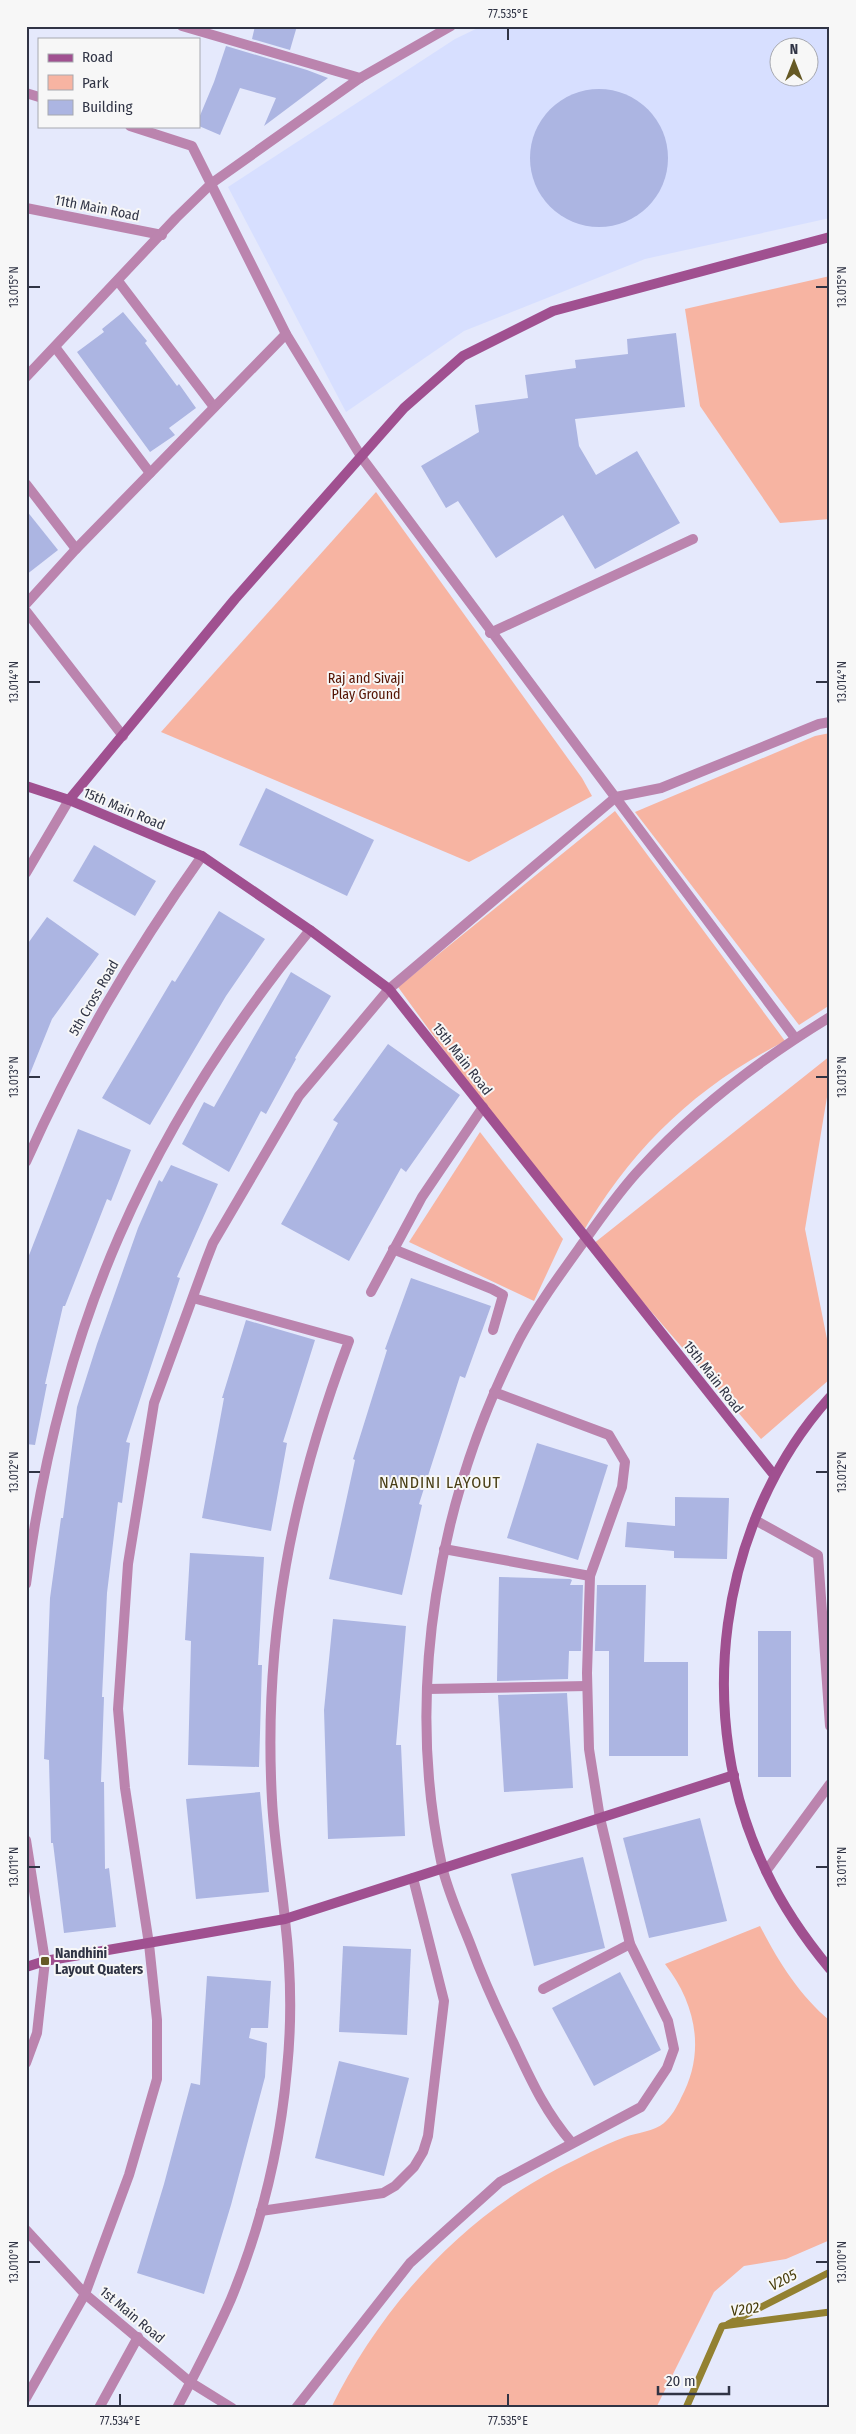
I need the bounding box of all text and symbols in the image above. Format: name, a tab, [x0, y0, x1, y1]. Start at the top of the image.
text: 77.535°E	[488, 7, 528, 21]
legend	[38, 38, 200, 128]
north arrow	[768, 38, 818, 88]
text: N	[790, 41, 798, 58]
text: Road	[82, 48, 113, 66]
text: Park	[82, 74, 109, 92]
text: Building	[82, 98, 133, 116]
street label: 11th Main Road	[53, 191, 141, 225]
text: 13.015°N	[7, 266, 21, 308]
text: 13.015°N	[835, 266, 849, 308]
text: 13.014°N	[7, 661, 21, 703]
text: 13.014°N	[835, 661, 849, 703]
park label: Raj and Sivaji Play Ground	[328, 670, 404, 703]
street label: 15th Main Road	[81, 784, 167, 834]
street label: 5th Cross Road	[66, 957, 122, 1039]
street label: 15th Main Road	[428, 1019, 496, 1099]
text: 13.013°N	[7, 1056, 21, 1098]
text: 13.013°N	[835, 1056, 849, 1098]
street label: 15th Main Road	[679, 1337, 747, 1417]
text: 13.012°N	[7, 1451, 21, 1493]
text: 13.012°N	[835, 1451, 849, 1493]
district label: NANDINI LAYOUT	[379, 1473, 501, 1492]
text: 13.011°N	[7, 1847, 21, 1887]
text: 13.011°N	[835, 1847, 849, 1887]
place label: Nandhini Layout Quaters	[55, 1945, 143, 1978]
marker: Nandhini Layout Quaters	[39, 1955, 51, 1967]
text: 13.010°N	[7, 2241, 21, 2283]
text: 13.010°N	[835, 2241, 849, 2283]
water label: V205	[766, 2265, 800, 2295]
street label: 1st Main Road	[96, 2283, 168, 2347]
water label: V202	[730, 2298, 761, 2320]
scale bar	[658, 2364, 730, 2396]
text: 20 m	[666, 2372, 696, 2390]
text: 77.534°E	[100, 2414, 140, 2428]
text: 77.535°E	[488, 2414, 528, 2428]

